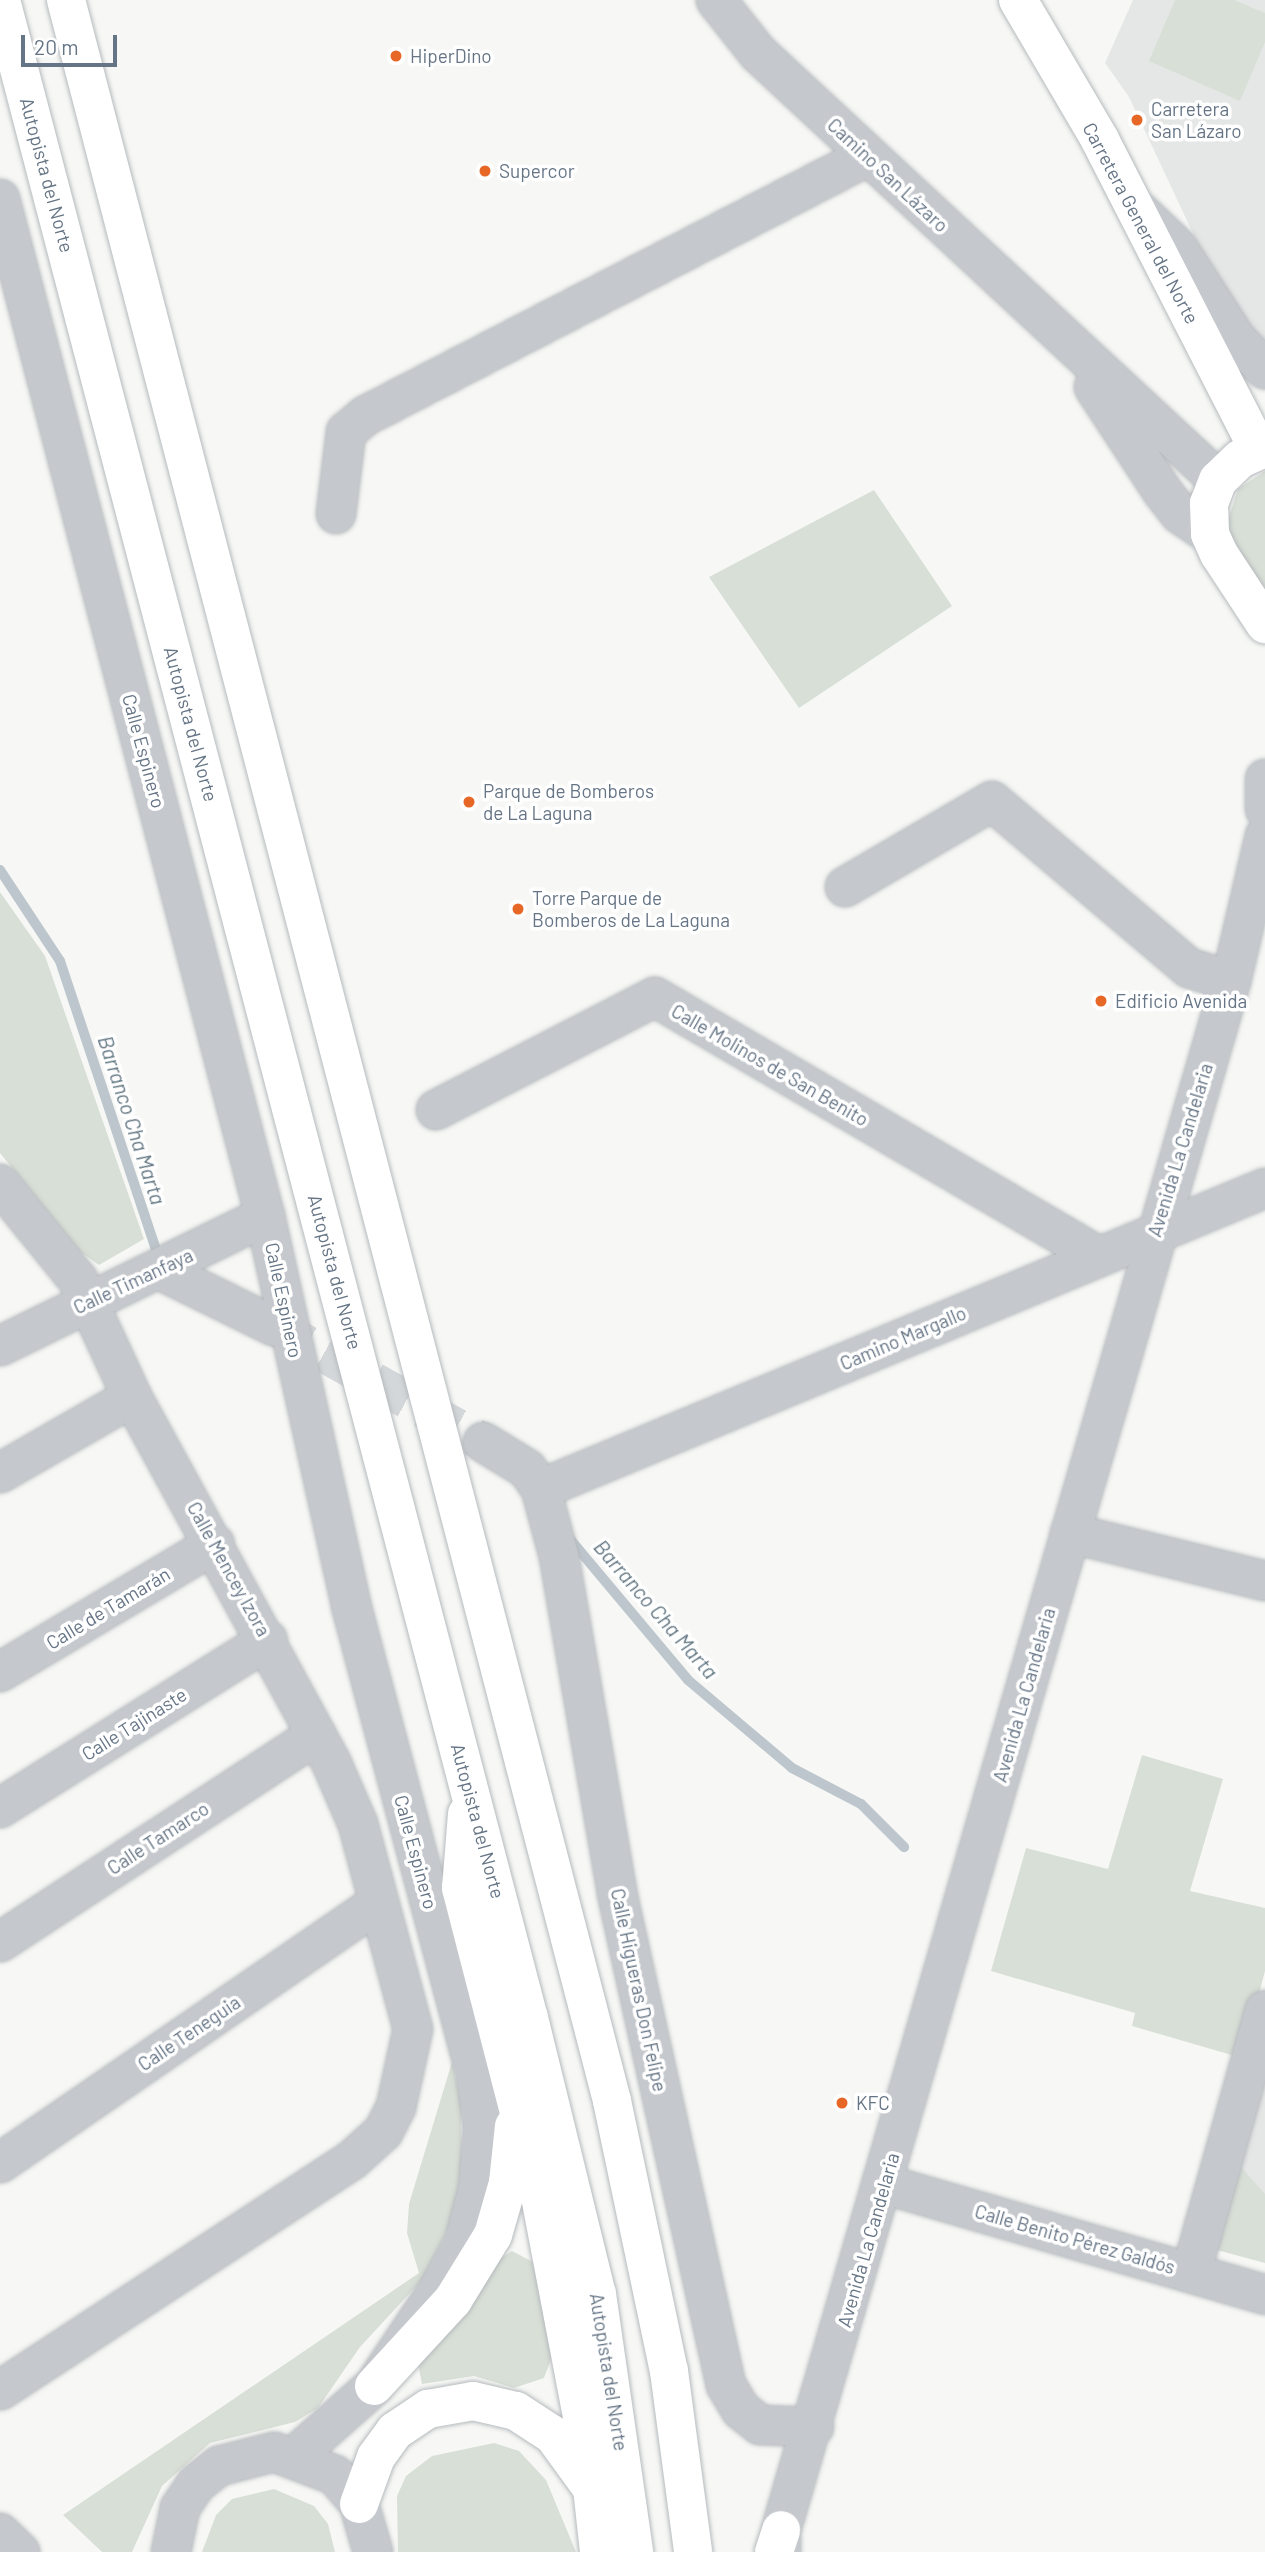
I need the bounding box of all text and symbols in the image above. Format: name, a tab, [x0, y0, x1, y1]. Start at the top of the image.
scale bar	[24, 21, 121, 65]
text: 20 m	[34, 34, 79, 59]
place label: HiperDino	[410, 45, 492, 67]
marker: HiperDino	[388, 48, 404, 64]
street label: Autopista del Norte	[15, 95, 79, 255]
place label: Carretera San Lázaro	[1151, 98, 1242, 142]
marker: Carretera San Lázaro	[1129, 112, 1145, 128]
street label: Camino San Lázaro	[823, 113, 953, 237]
street label: Carretera General del Norte	[1078, 119, 1204, 327]
place label: Supercor	[499, 160, 575, 182]
marker: Supercor	[477, 163, 493, 179]
street label: Autopista del Norte	[159, 644, 223, 804]
street label: Calle Espinero	[118, 691, 170, 811]
place label: Parque de Bomberos de La Laguna	[483, 780, 654, 824]
marker: Parque de Bomberos de La Laguna	[461, 794, 477, 810]
place label: Torre Parque de Bomberos de La Laguna	[532, 887, 730, 931]
marker: Torre Parque de Bomberos de La Laguna	[510, 901, 526, 917]
place label: Edificio Avenida	[1115, 990, 1247, 1012]
marker: Edificio Avenida	[1093, 993, 1109, 1009]
street label: Calle Molinos de San Benito	[667, 999, 873, 1131]
water label: Barranco Cha Marta	[93, 1032, 171, 1208]
street label: Avenida La Candelaria	[1143, 1060, 1217, 1240]
street label: Autopista del Norte	[303, 1192, 367, 1352]
street label: Calle Espinero	[261, 1240, 307, 1360]
street label: Calle Timanfaya	[70, 1243, 196, 1319]
street label: Camino Margallo	[836, 1301, 970, 1375]
street label: Calle Mencey Izora	[183, 1498, 275, 1640]
water label: Barranco Cha Marta	[589, 1534, 723, 1684]
street label: Calle de Tamarán	[42, 1562, 174, 1654]
street label: Avenida La Candelaria	[988, 1605, 1060, 1785]
street label: Calle Tajinaste	[77, 1683, 191, 1765]
street label: Autopista del Norte	[446, 1741, 510, 1901]
street label: Calle Espinero	[390, 1792, 442, 1912]
street label: Calle Tamarco	[103, 1797, 213, 1879]
street label: Calle Higueras Don Felipe	[606, 1886, 672, 2094]
street label: Calle Teneguia	[133, 1990, 245, 2076]
place label: KFC	[856, 2092, 890, 2114]
marker: KFC	[834, 2095, 850, 2111]
street label: Avenida La Candelaria	[832, 2150, 904, 2330]
street label: Calle Benito Pérez Galdós	[972, 2199, 1178, 2279]
street label: Autopista del Norte	[585, 2292, 633, 2452]

